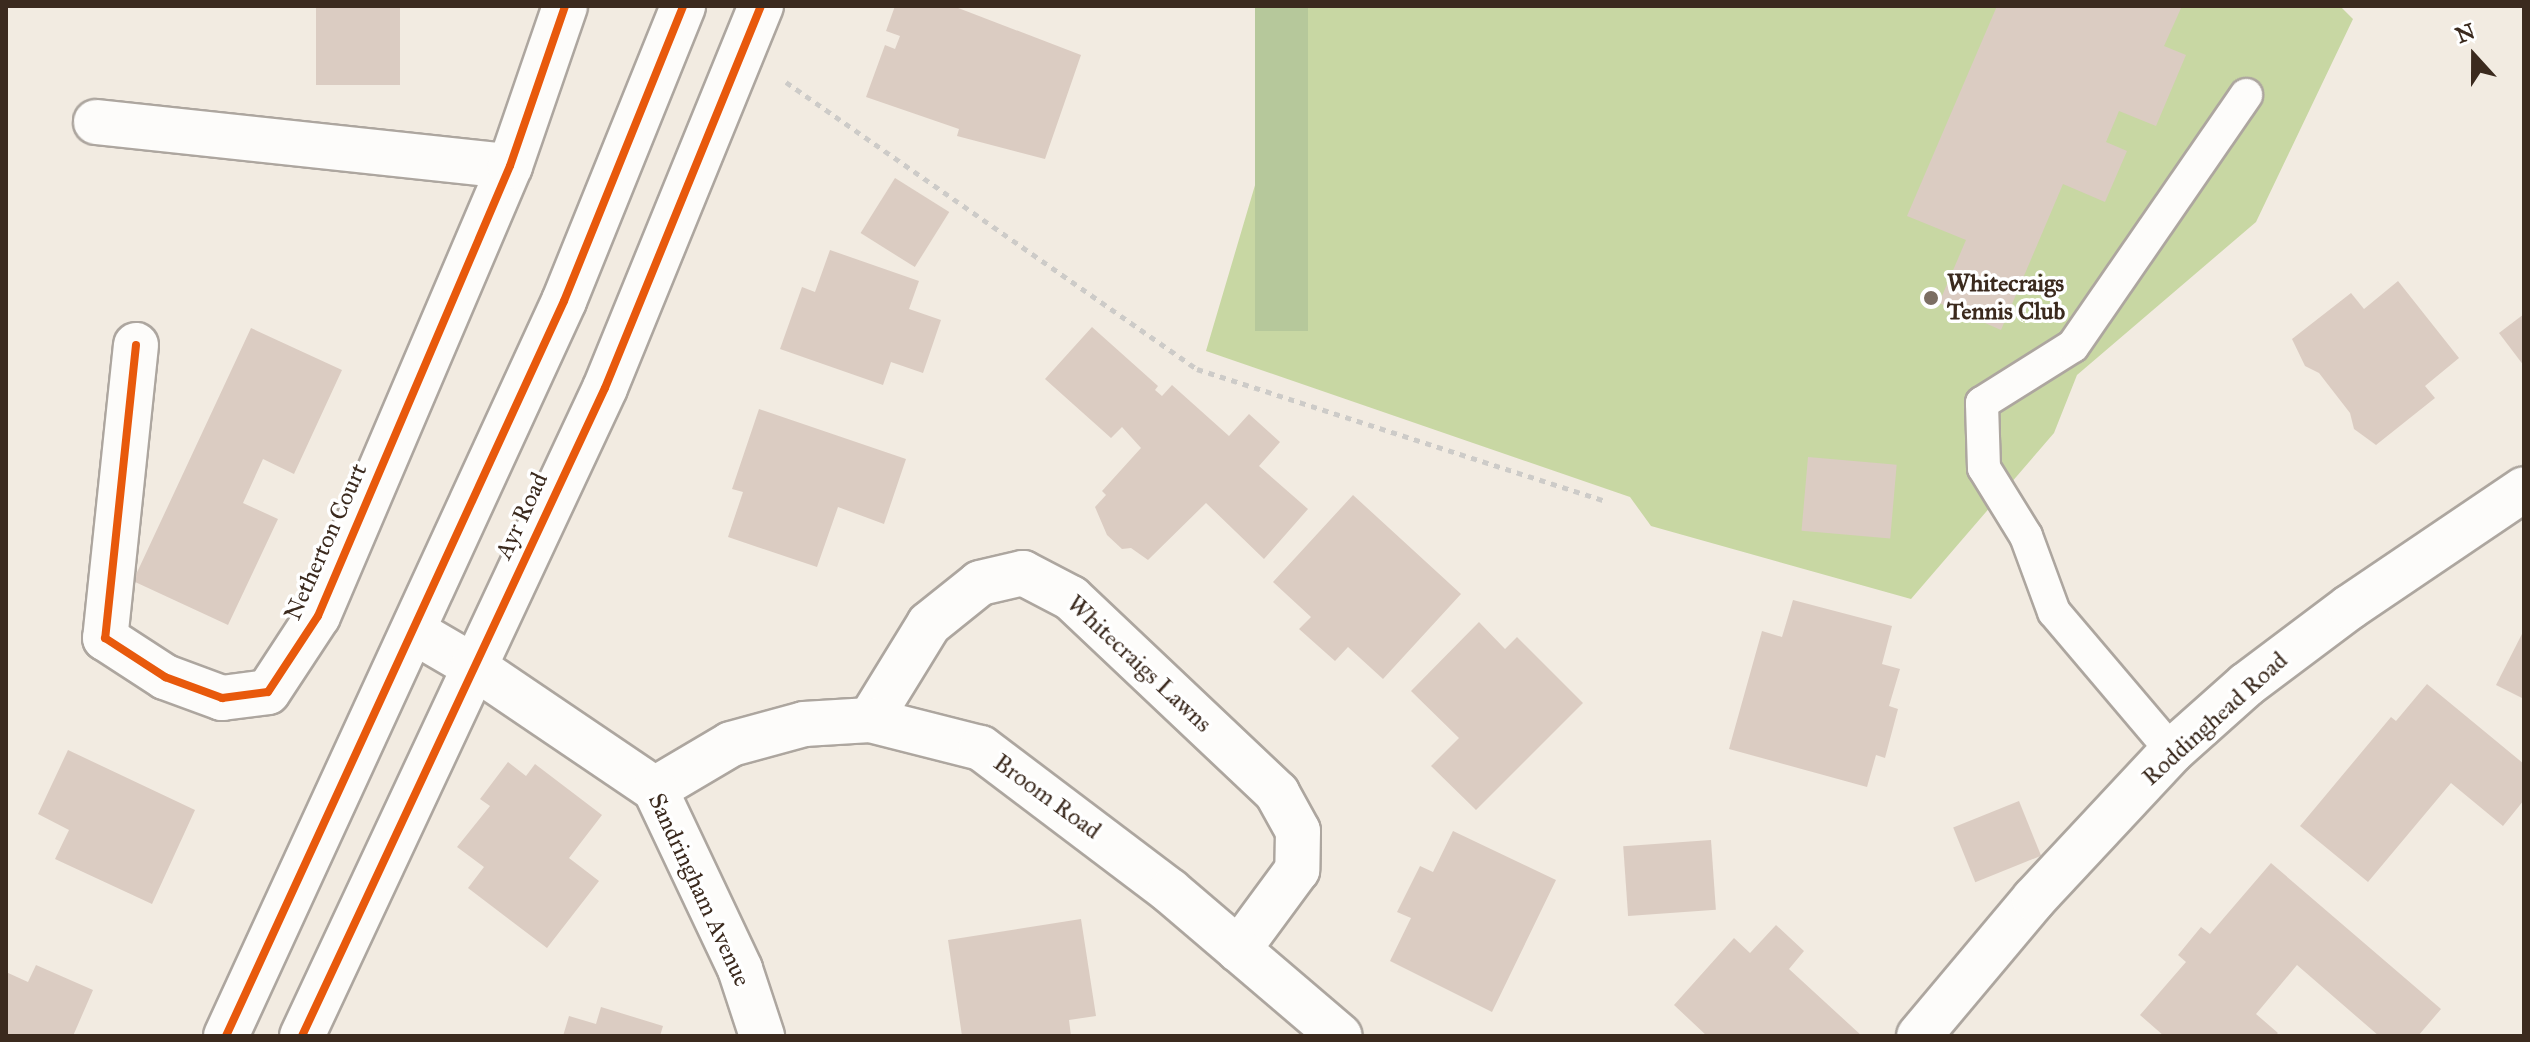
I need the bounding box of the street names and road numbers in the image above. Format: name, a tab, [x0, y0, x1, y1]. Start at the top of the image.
street label: Netherton Court	[279, 459, 373, 625]
street label: Ayr Road	[490, 468, 554, 564]
street label: Whitecraigs Lawns	[1061, 590, 1217, 738]
street label: Roddinghead Road	[2136, 646, 2294, 792]
street label: Broom Road	[988, 748, 1106, 846]
street label: Sandringham Avenue	[642, 789, 756, 991]

